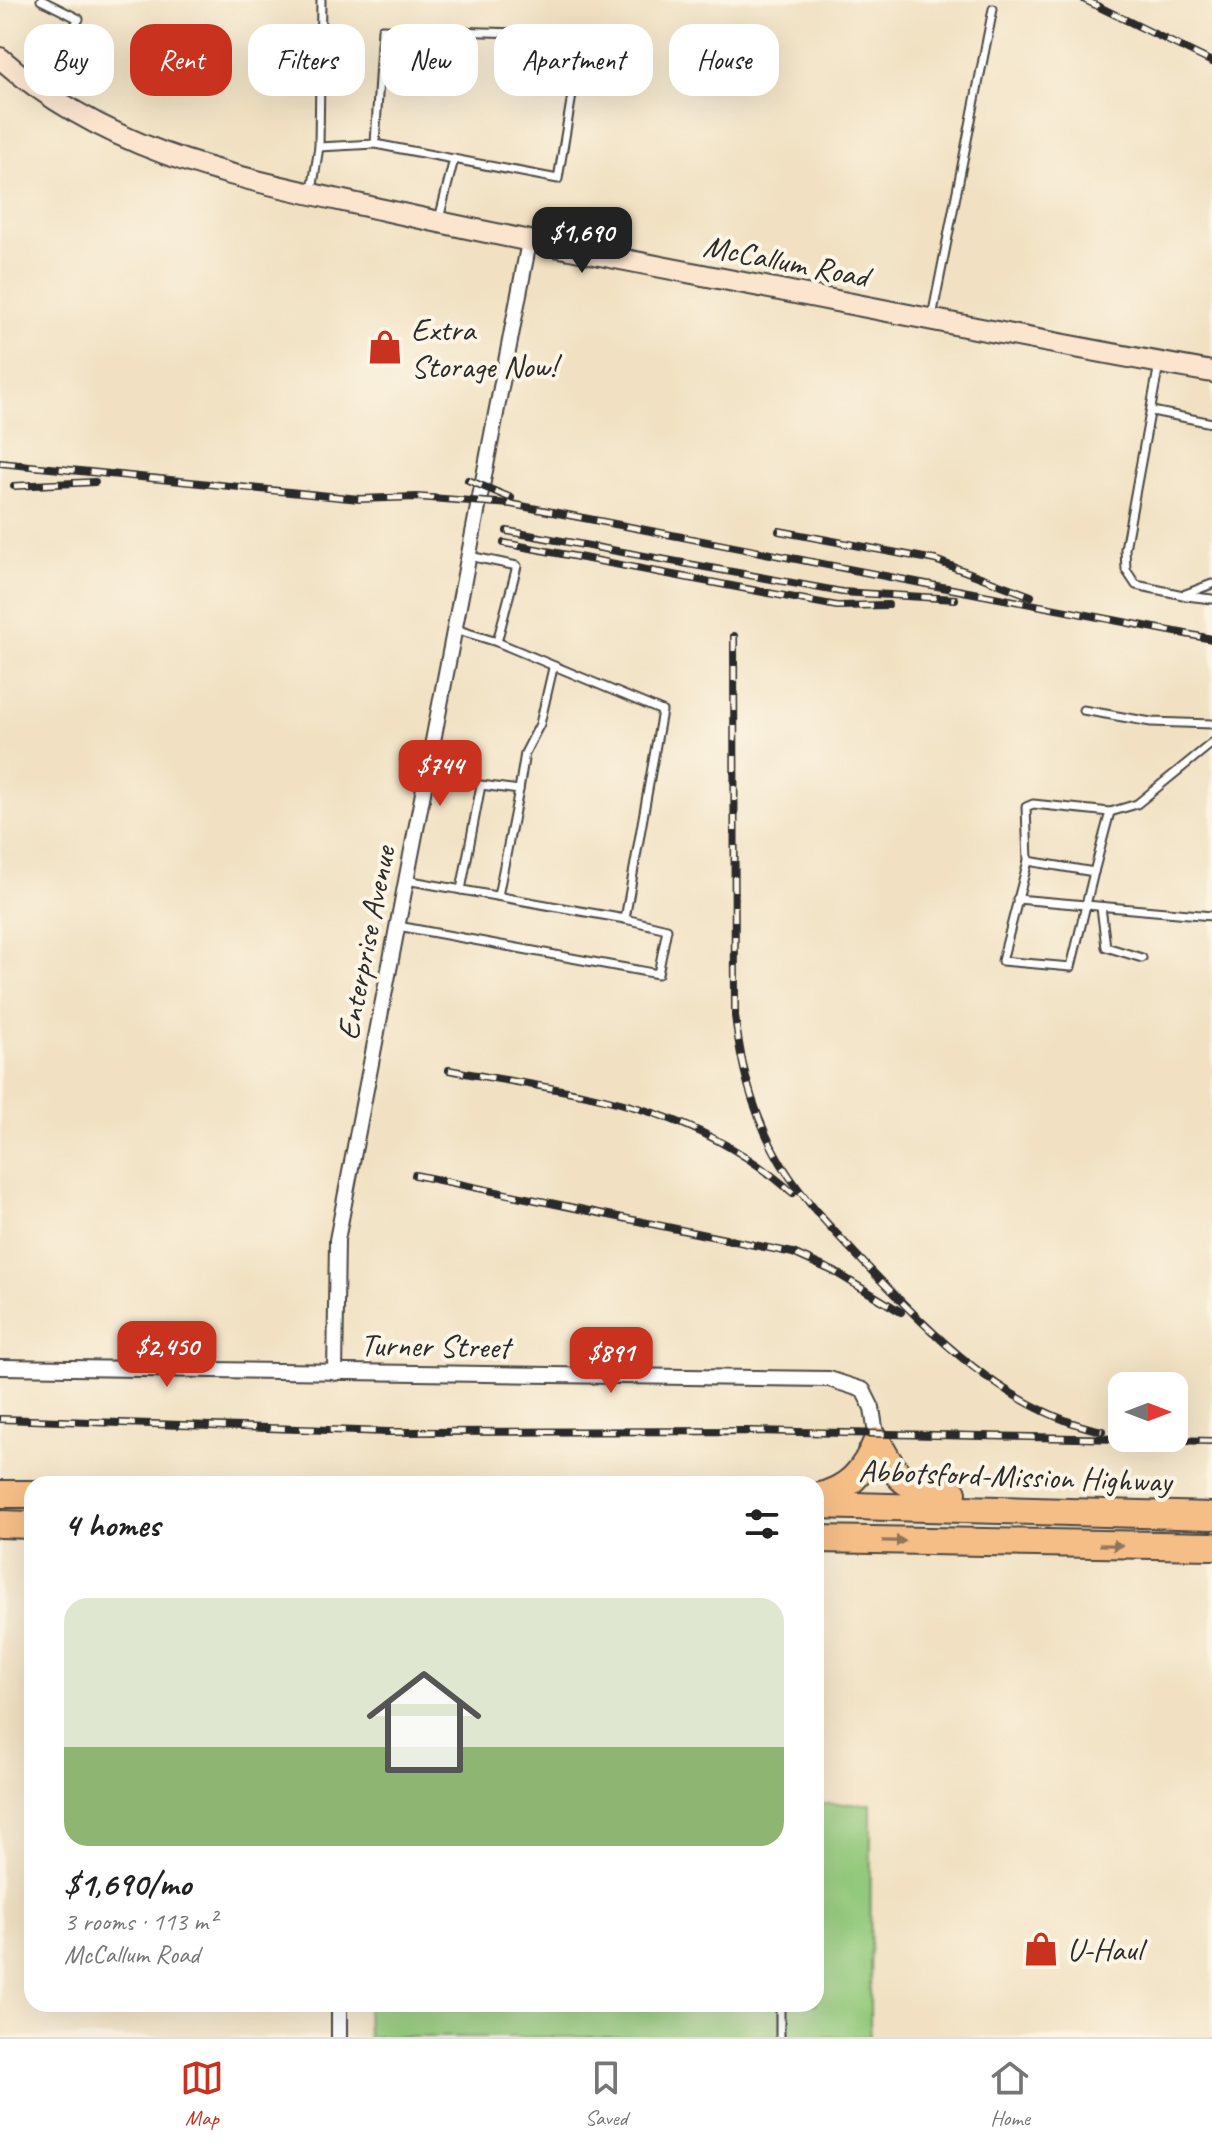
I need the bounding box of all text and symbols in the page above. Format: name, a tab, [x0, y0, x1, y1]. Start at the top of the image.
chip: Buy	[24, 24, 114, 96]
chip: Rent	[130, 24, 232, 96]
chip: Filters	[248, 24, 365, 96]
chip: New	[381, 24, 478, 96]
chip: Apartment	[494, 24, 653, 96]
chip: House	[669, 24, 779, 96]
pin: $1,690	[517, 207, 647, 275]
text: $1,690	[550, 216, 614, 249]
street label: McCallum Road	[700, 225, 877, 298]
place label: Extra Storage Now!	[411, 309, 563, 387]
shop icon: Extra Storage Now!	[366, 328, 404, 366]
pin: $744	[393, 740, 487, 808]
text: $744	[417, 749, 463, 782]
street label: Enterprise Avenue	[327, 840, 405, 1043]
pin: $2,450	[102, 1321, 232, 1389]
street label: Turner Street	[360, 1324, 514, 1368]
pin: $891	[564, 1327, 658, 1395]
text: $2,450	[135, 1330, 199, 1363]
text: $891	[588, 1336, 634, 1369]
north arrow	[1108, 1372, 1188, 1452]
map controls	[1108, 1372, 1188, 1452]
street label: Abbotsford-Mission Highway	[858, 1450, 1175, 1502]
icon: filters	[740, 1502, 784, 1546]
text: 4 homes	[64, 1503, 160, 1546]
one-way arrow	[882, 1535, 907, 1547]
one-way arrow	[1099, 1539, 1124, 1551]
icon: home	[352, 1650, 496, 1794]
text: $1,690/mo	[64, 1862, 191, 1905]
text: 3 rooms · 113 m²	[64, 1905, 216, 1938]
place label: U-Haul	[1067, 1929, 1148, 1970]
shop icon: U-Haul	[1022, 1930, 1060, 1968]
text: McCallum Road	[64, 1938, 200, 1971]
tab: Map	[180, 2056, 224, 2132]
tab: Saved	[584, 2056, 628, 2132]
tab: Home	[988, 2056, 1032, 2132]

